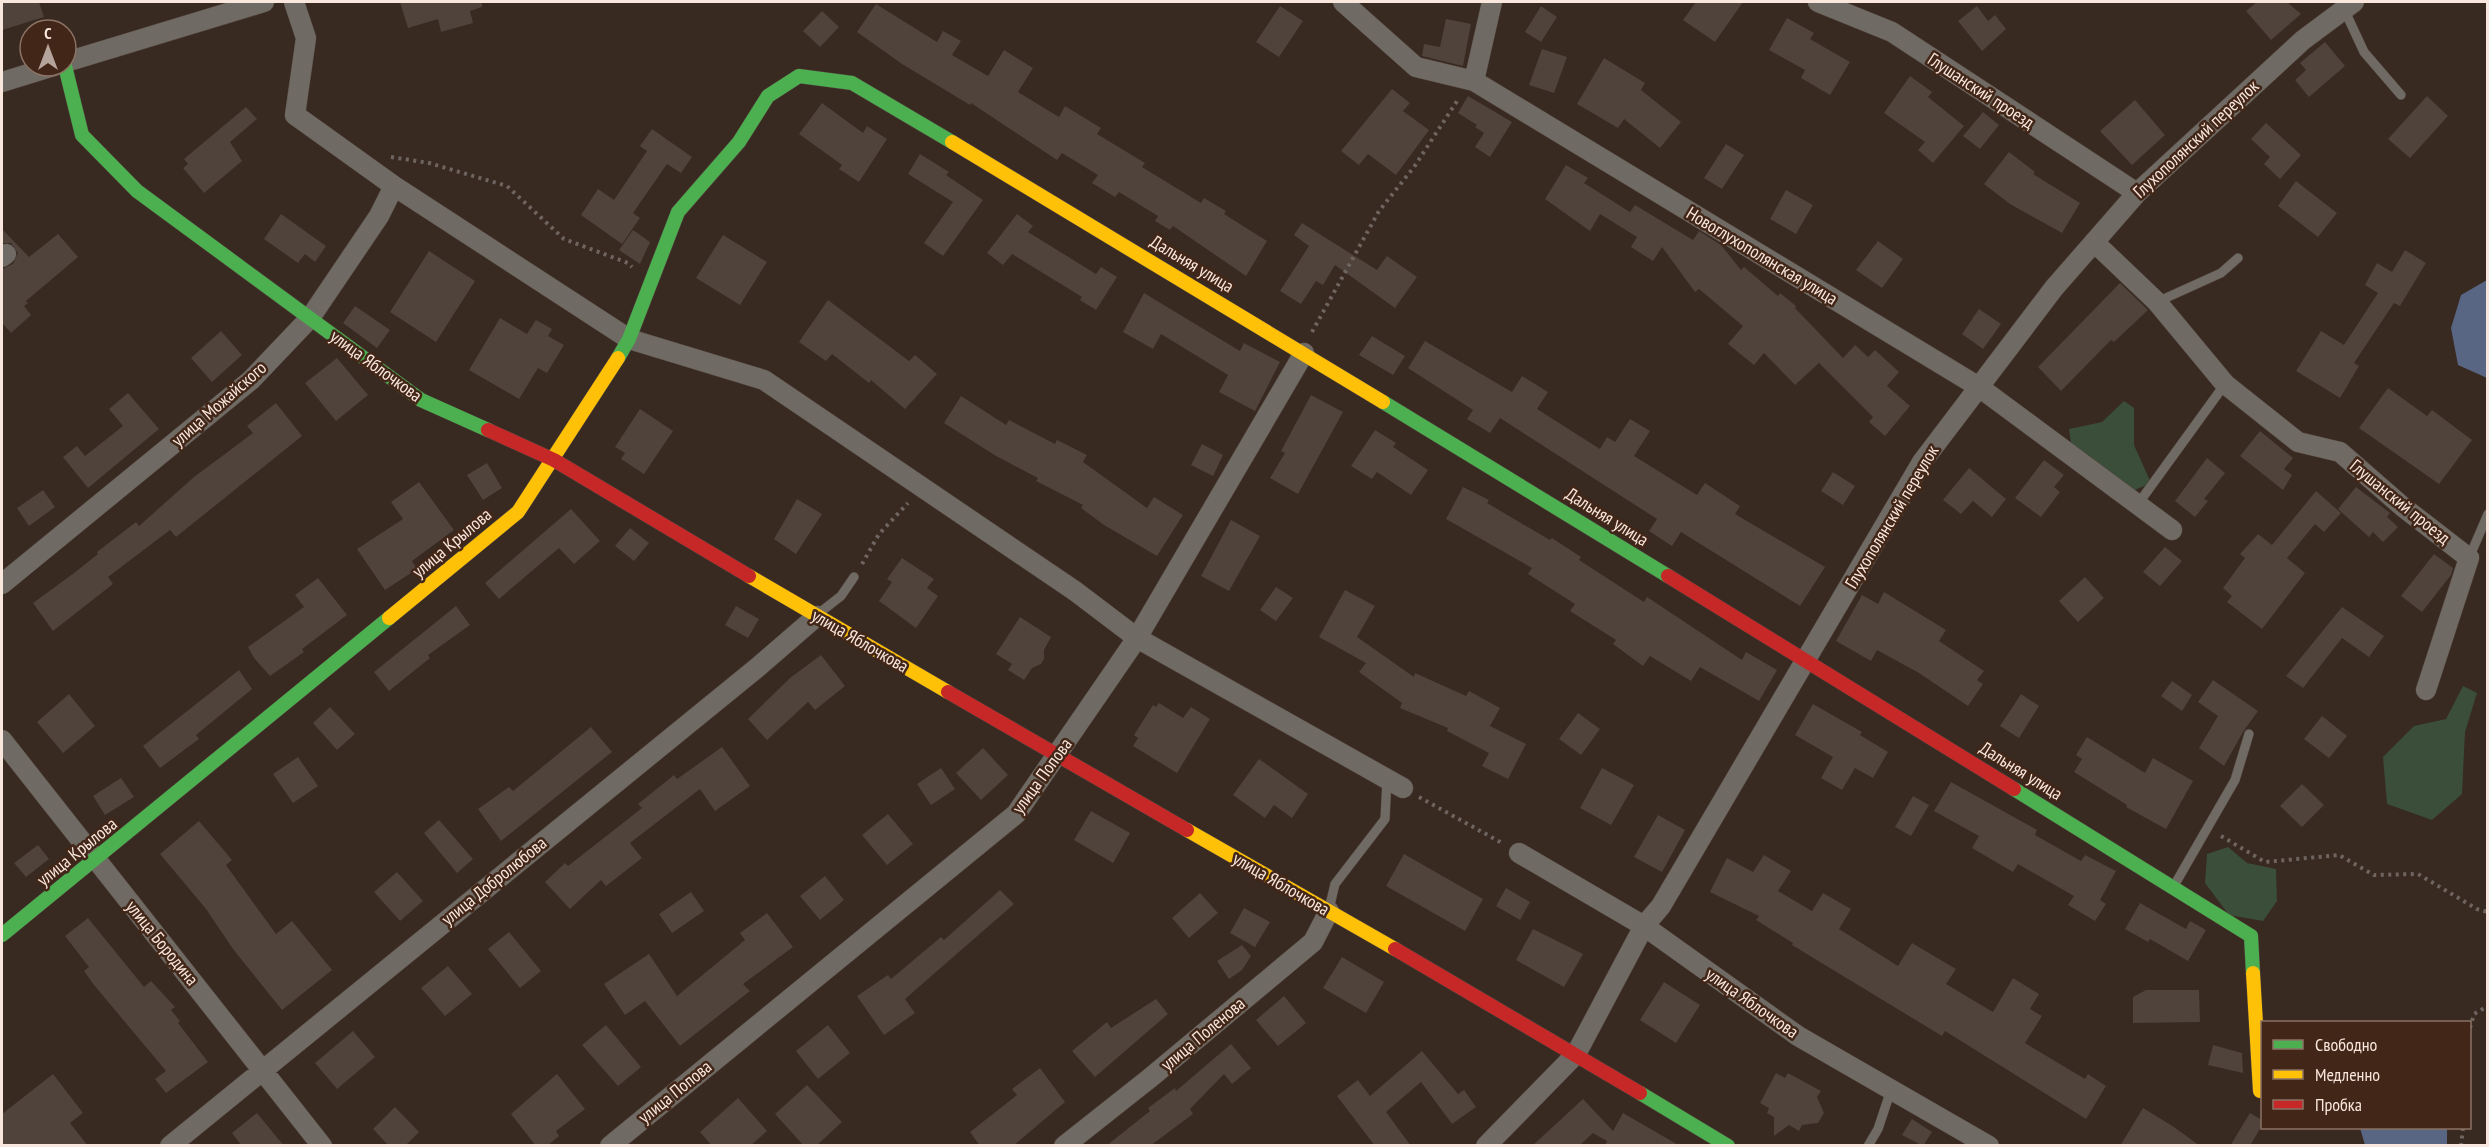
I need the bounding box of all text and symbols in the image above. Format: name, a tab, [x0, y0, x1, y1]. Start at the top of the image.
north arrow	[18, 18, 78, 78]
text: С	[44, 23, 52, 43]
street label: Глушанский проезд	[1924, 48, 2039, 134]
street label: Глухополянский переулок	[2128, 75, 2263, 203]
street label: Новоглухополянская улица	[1683, 201, 1842, 310]
street label: Дальняя улица	[1146, 230, 1238, 297]
street label: улица Яблочкова	[326, 325, 427, 407]
street label: улица Можайского	[166, 356, 271, 451]
street label: Глухополянский переулок	[1840, 441, 1943, 593]
street label: Глушанский проезд	[2345, 454, 2455, 549]
street label: Дальняя улица	[1562, 482, 1653, 551]
street label: улица Крылова	[407, 503, 496, 583]
street label: улица Яблочкова	[808, 604, 913, 678]
street label: улица Попова	[1006, 733, 1077, 818]
street label: Дальняя улица	[1976, 736, 2067, 805]
street label: улица Крылова	[32, 812, 121, 891]
street label: улица Добролюбова	[436, 831, 551, 930]
street label: улица Яблочкова	[1229, 847, 1334, 921]
street label: улица Бородина	[121, 895, 204, 990]
street label: улица Яблочкова	[1701, 962, 1803, 1043]
street label: улица Поленова	[1156, 992, 1249, 1075]
legend	[2261, 1021, 2471, 1129]
text: Свободно	[2315, 1033, 2378, 1056]
street label: улица Попова	[633, 1055, 716, 1128]
text: Медленно	[2315, 1063, 2380, 1086]
text: Пробка	[2315, 1093, 2362, 1116]

